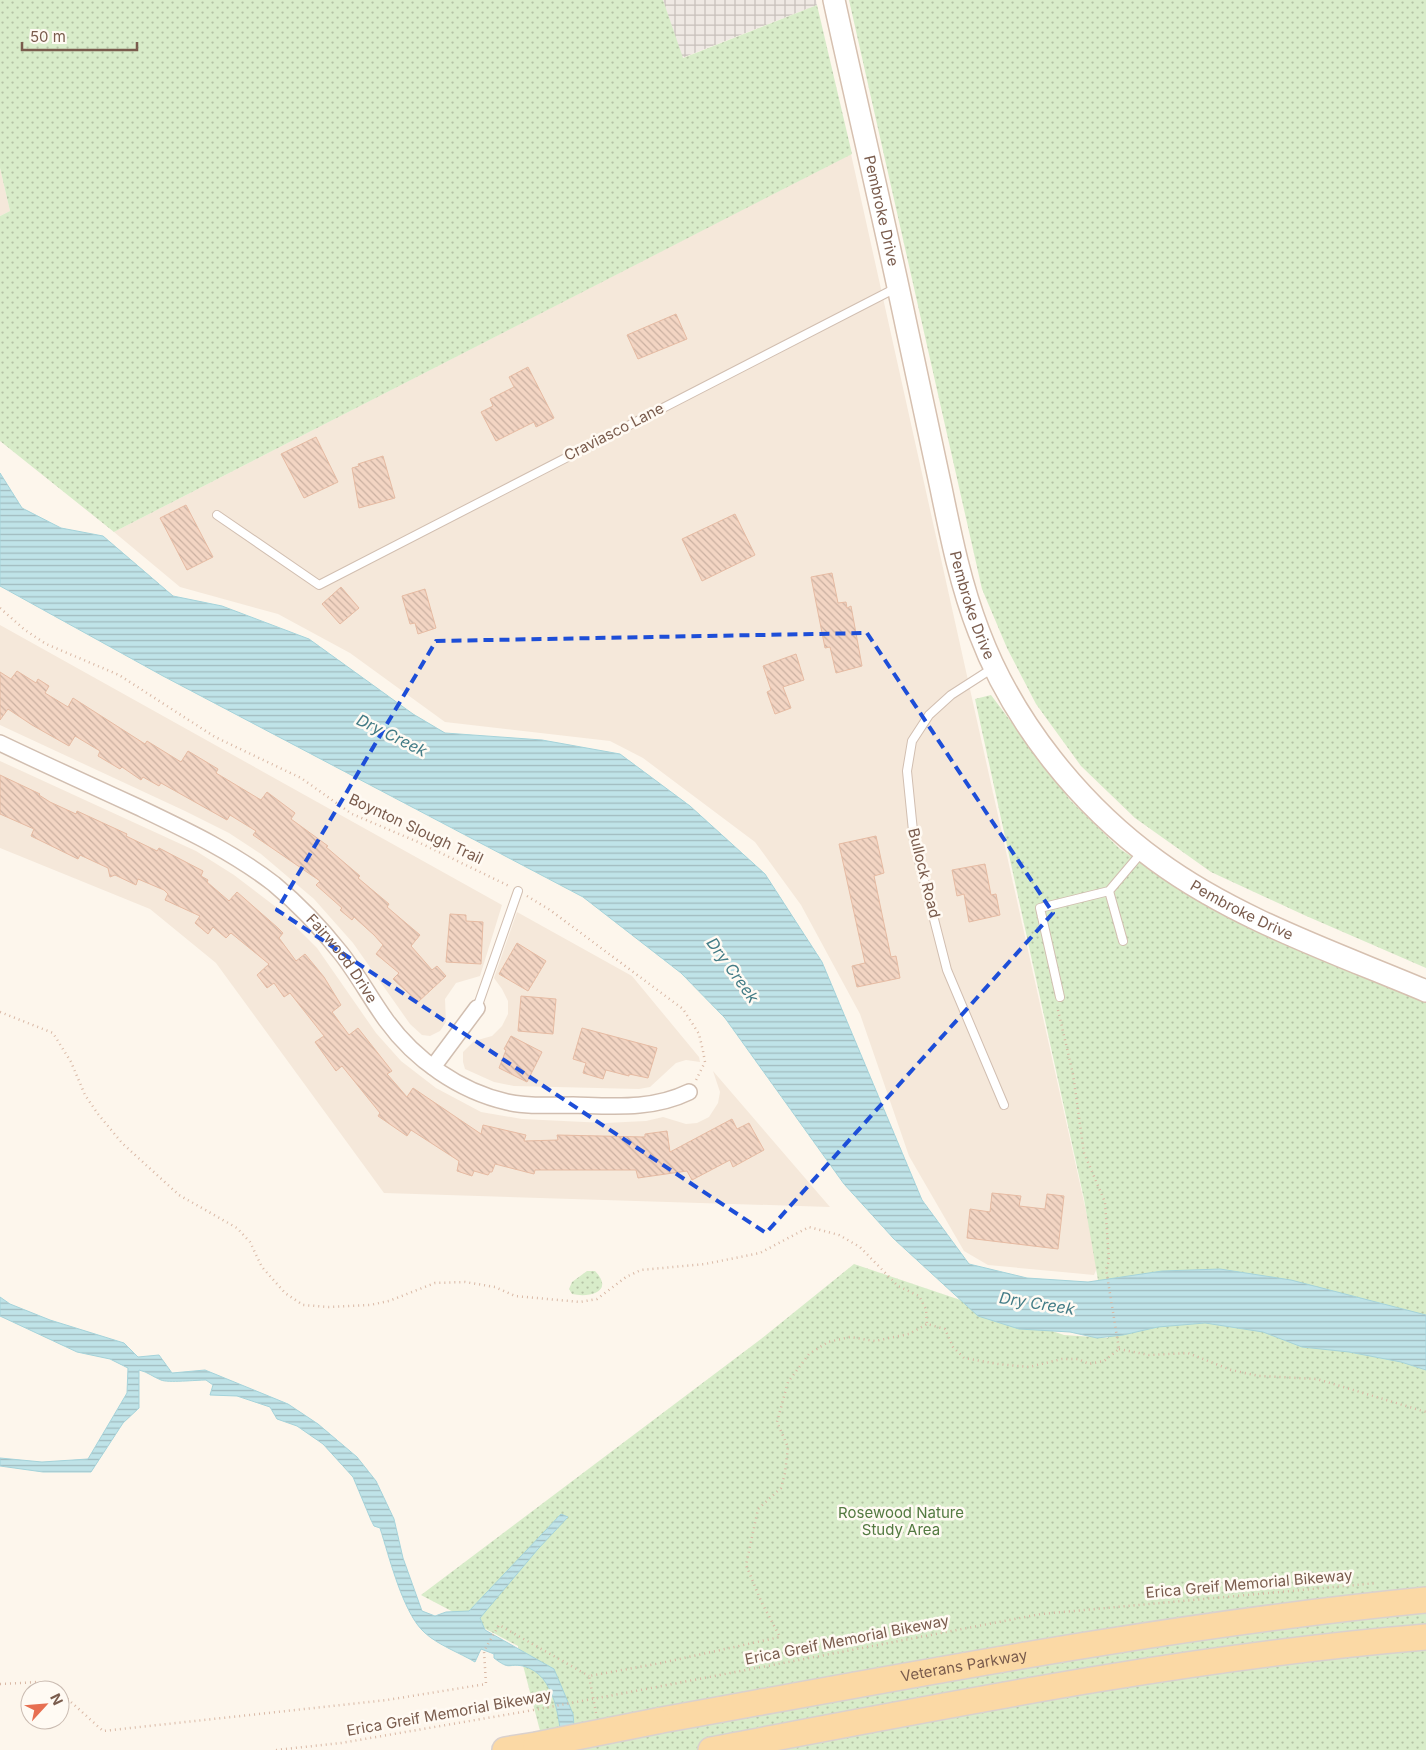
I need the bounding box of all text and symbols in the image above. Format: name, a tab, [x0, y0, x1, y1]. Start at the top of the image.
scale bar	[22, 20, 138, 52]
text: 50 m	[30, 27, 66, 46]
street label: Pembroke Drive	[860, 153, 903, 268]
street label: Craviasco Lane	[561, 398, 667, 465]
street label: Pembroke Drive	[946, 549, 999, 662]
water label: Dry Creek	[353, 709, 431, 761]
street label: Boynton Slough Trail	[346, 789, 486, 868]
street label: Bullock Road	[904, 826, 945, 920]
street label: Pembroke Drive	[1187, 876, 1296, 944]
street label: Fairwood Drive	[302, 910, 382, 1006]
water label: Dry Creek	[703, 933, 764, 1007]
water label: Dry Creek	[998, 1287, 1076, 1319]
park label: Rosewood Nature Study Area	[838, 1503, 964, 1539]
street label: Erica Greif Memorial Bikeway	[1145, 1565, 1354, 1602]
street label: Erica Greif Memorial Bikeway	[743, 1610, 951, 1669]
street label: Veterans Parkway	[899, 1645, 1029, 1686]
north arrow	[20, 1680, 70, 1730]
street label: Erica Greif Memorial Bikeway	[345, 1685, 553, 1740]
text: N	[47, 1691, 67, 1708]

